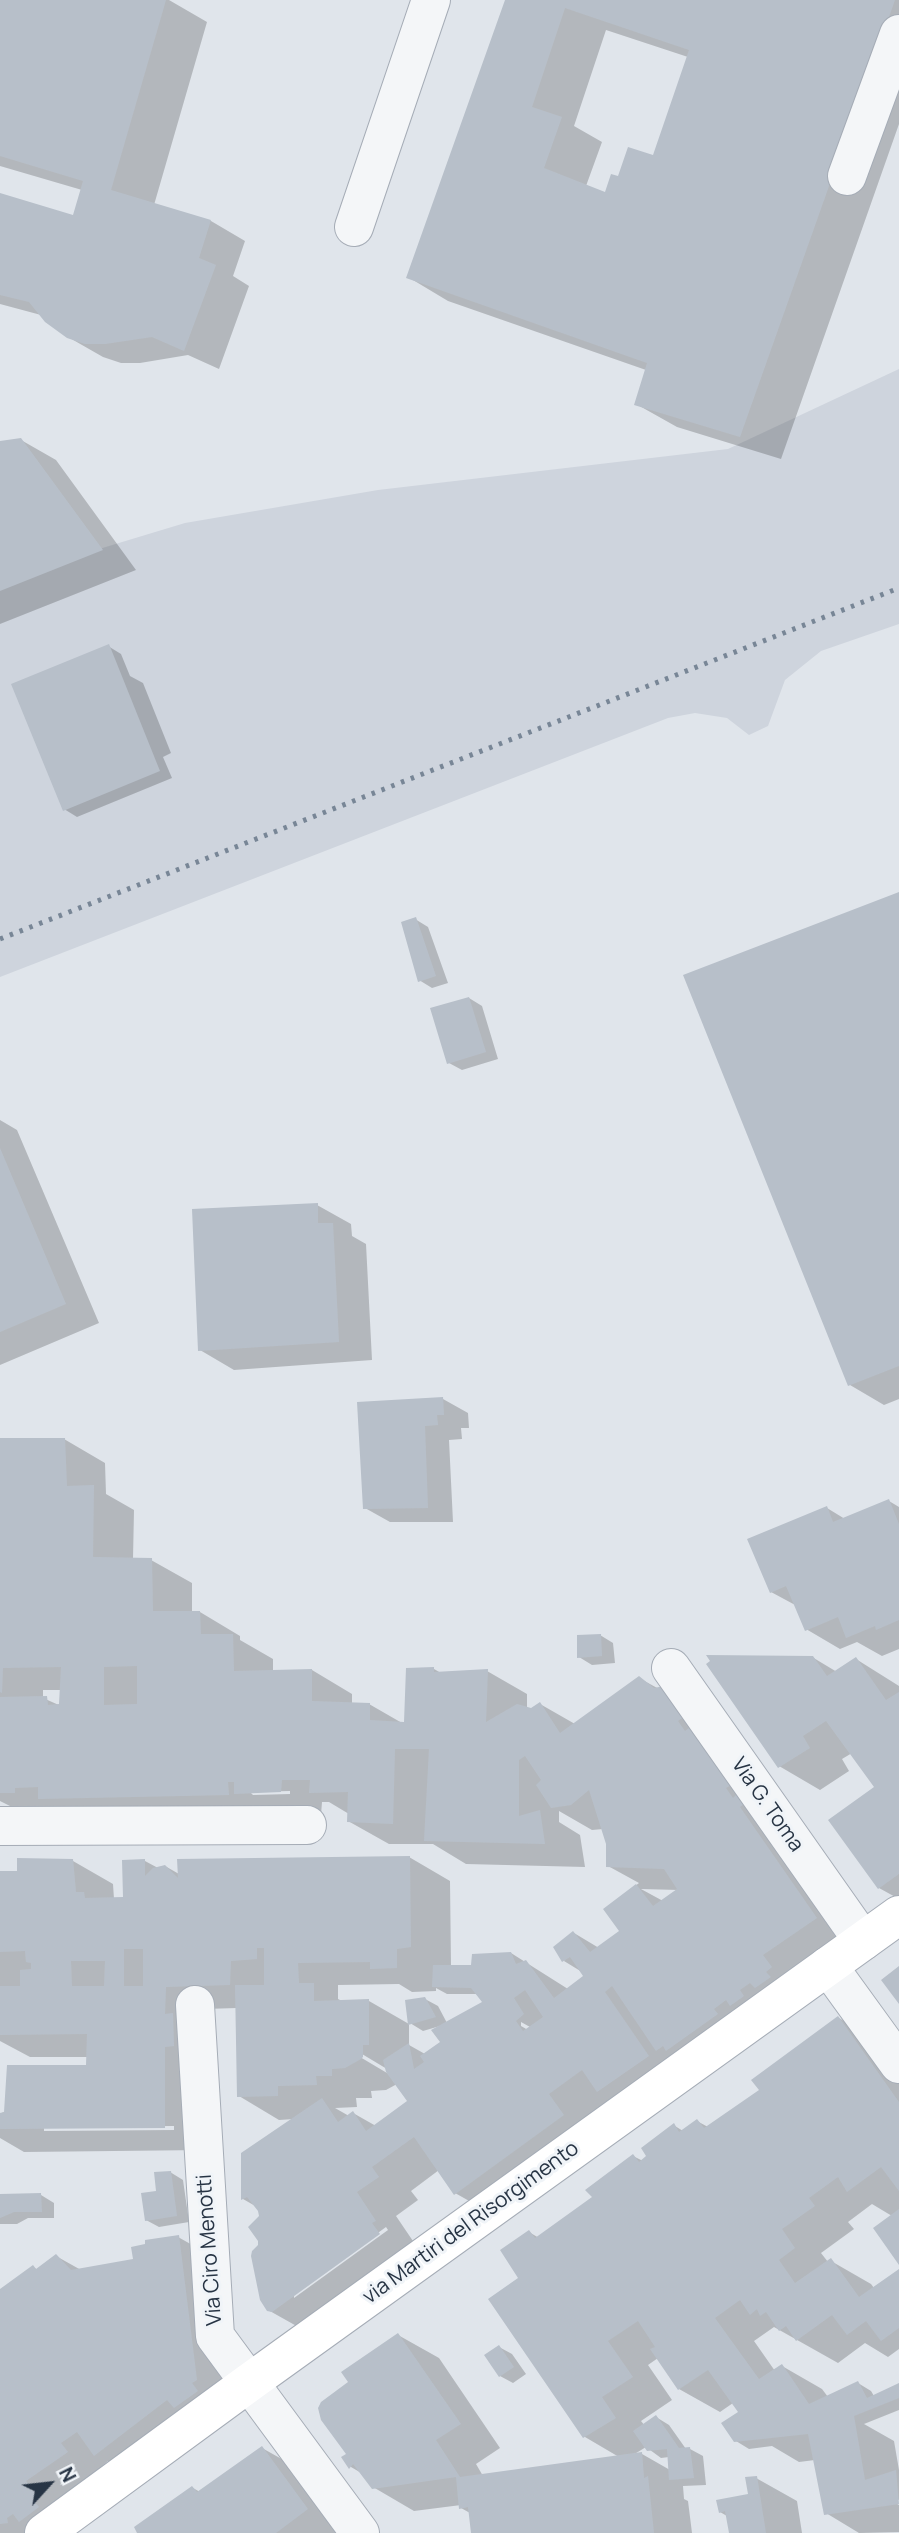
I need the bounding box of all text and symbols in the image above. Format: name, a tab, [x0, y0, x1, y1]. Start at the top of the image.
street label: Via G. Toma	[725, 1753, 809, 1857]
street label: via Martiri del Risorgimento	[358, 2136, 584, 2310]
street label: Via Ciro Menotti	[192, 2173, 228, 2327]
north arrow	[14, 2449, 84, 2519]
text: N	[53, 2462, 82, 2486]

